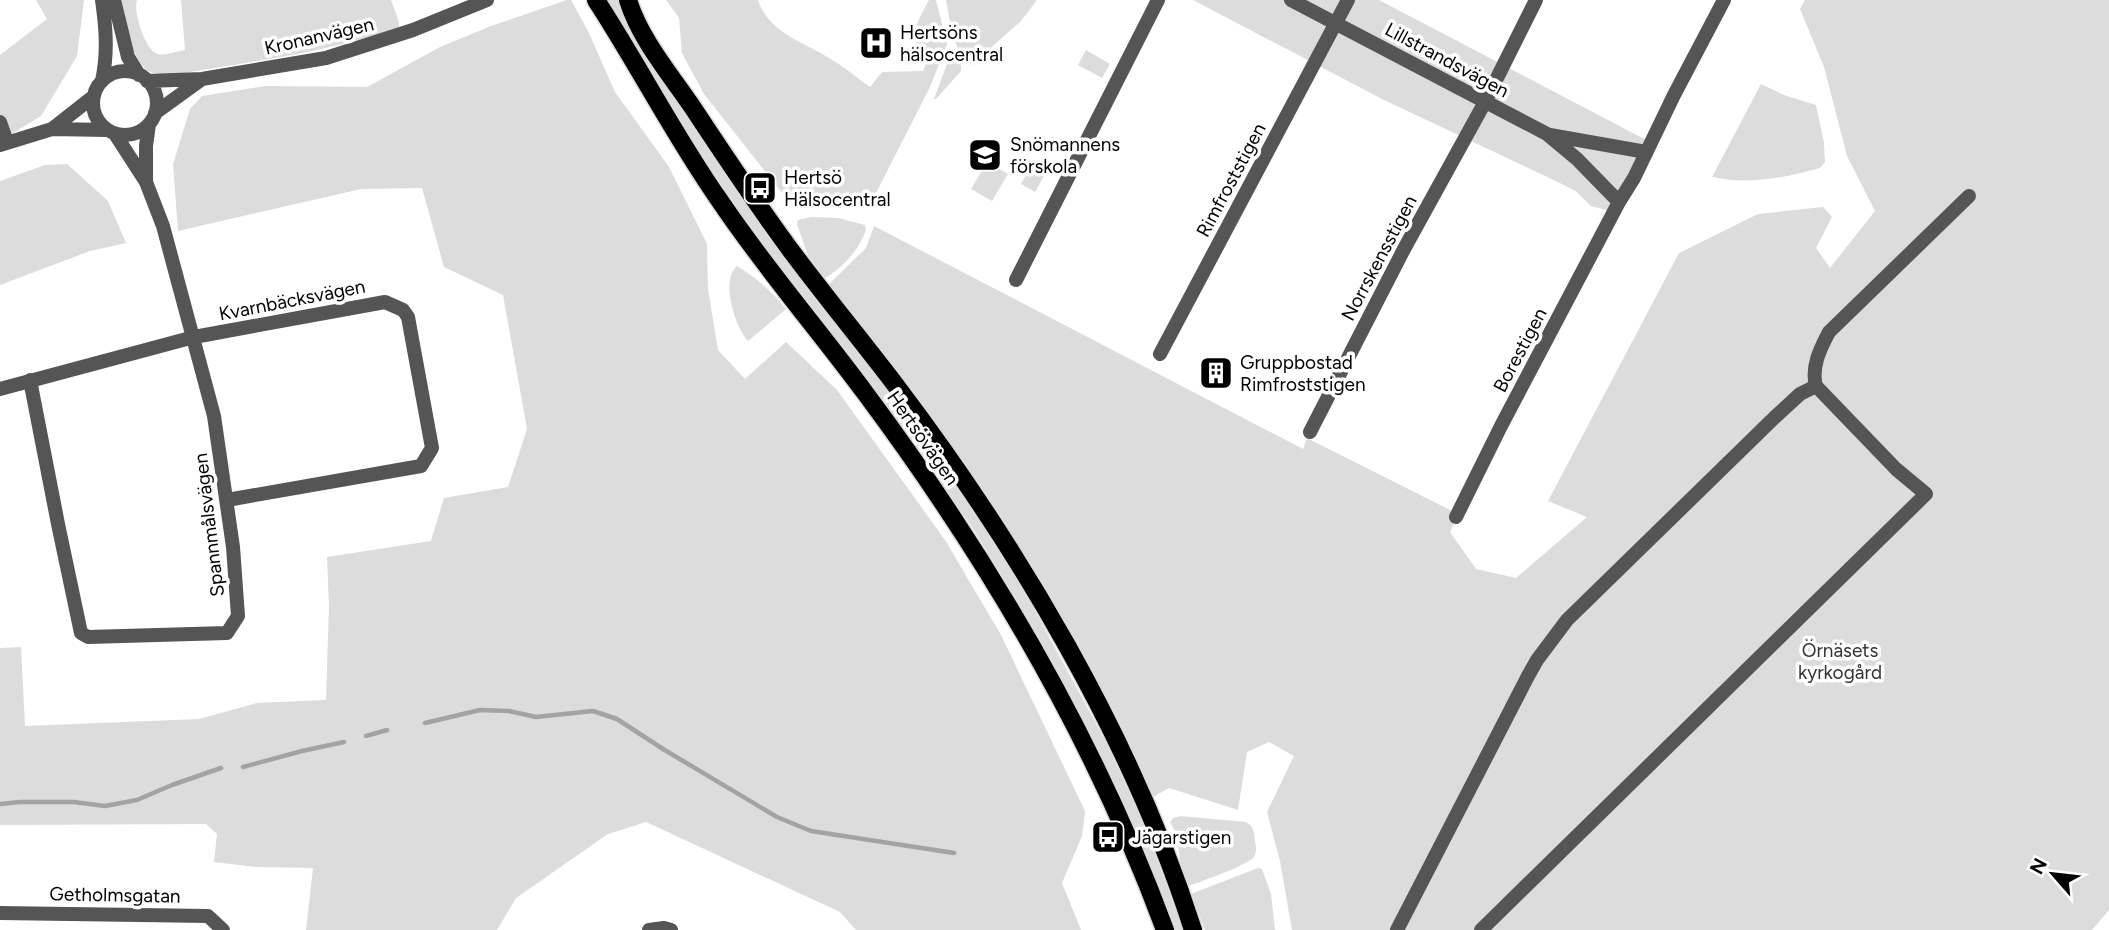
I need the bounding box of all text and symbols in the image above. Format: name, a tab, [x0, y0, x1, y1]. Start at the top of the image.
street label: Kronanvägen	[262, 12, 376, 60]
street label: Lillstrandsvägen	[1381, 18, 1513, 102]
place label: Hertsöns hälsocentral	[900, 21, 1003, 66]
hospital icon: Hertsöns hälsocentral	[857, 24, 895, 62]
street label: Rimfroststigen	[1191, 119, 1271, 241]
place label: Snömannens förskola	[1010, 133, 1120, 178]
school or university icon: Snömannens förskola	[966, 136, 1004, 174]
place label: Hertsö Hälsocentral	[784, 166, 891, 211]
bus stop icon: Hertsö Hälsocentral	[741, 169, 779, 207]
street label: Norrskensstigen	[1336, 191, 1422, 325]
street label: Kvarnbäcksvägen	[217, 275, 367, 325]
street label: Borestigen	[1488, 304, 1552, 396]
place label: Gruppbostad Rimfroststigen	[1240, 351, 1366, 396]
building icon: Gruppbostad Rimfroststigen	[1197, 354, 1235, 392]
street label: Hertsövägen	[882, 387, 964, 489]
street label: Spannmålsvägen	[189, 452, 229, 598]
park label: Örnäsets kyrkogård	[1798, 639, 1882, 684]
bus stop icon: Jägarstigen	[1089, 818, 1127, 856]
place label: Jägarstigen	[1132, 826, 1231, 849]
north arrow	[2018, 839, 2088, 909]
text: N	[2025, 854, 2052, 878]
street label: Getholmsgatan	[49, 882, 181, 908]

